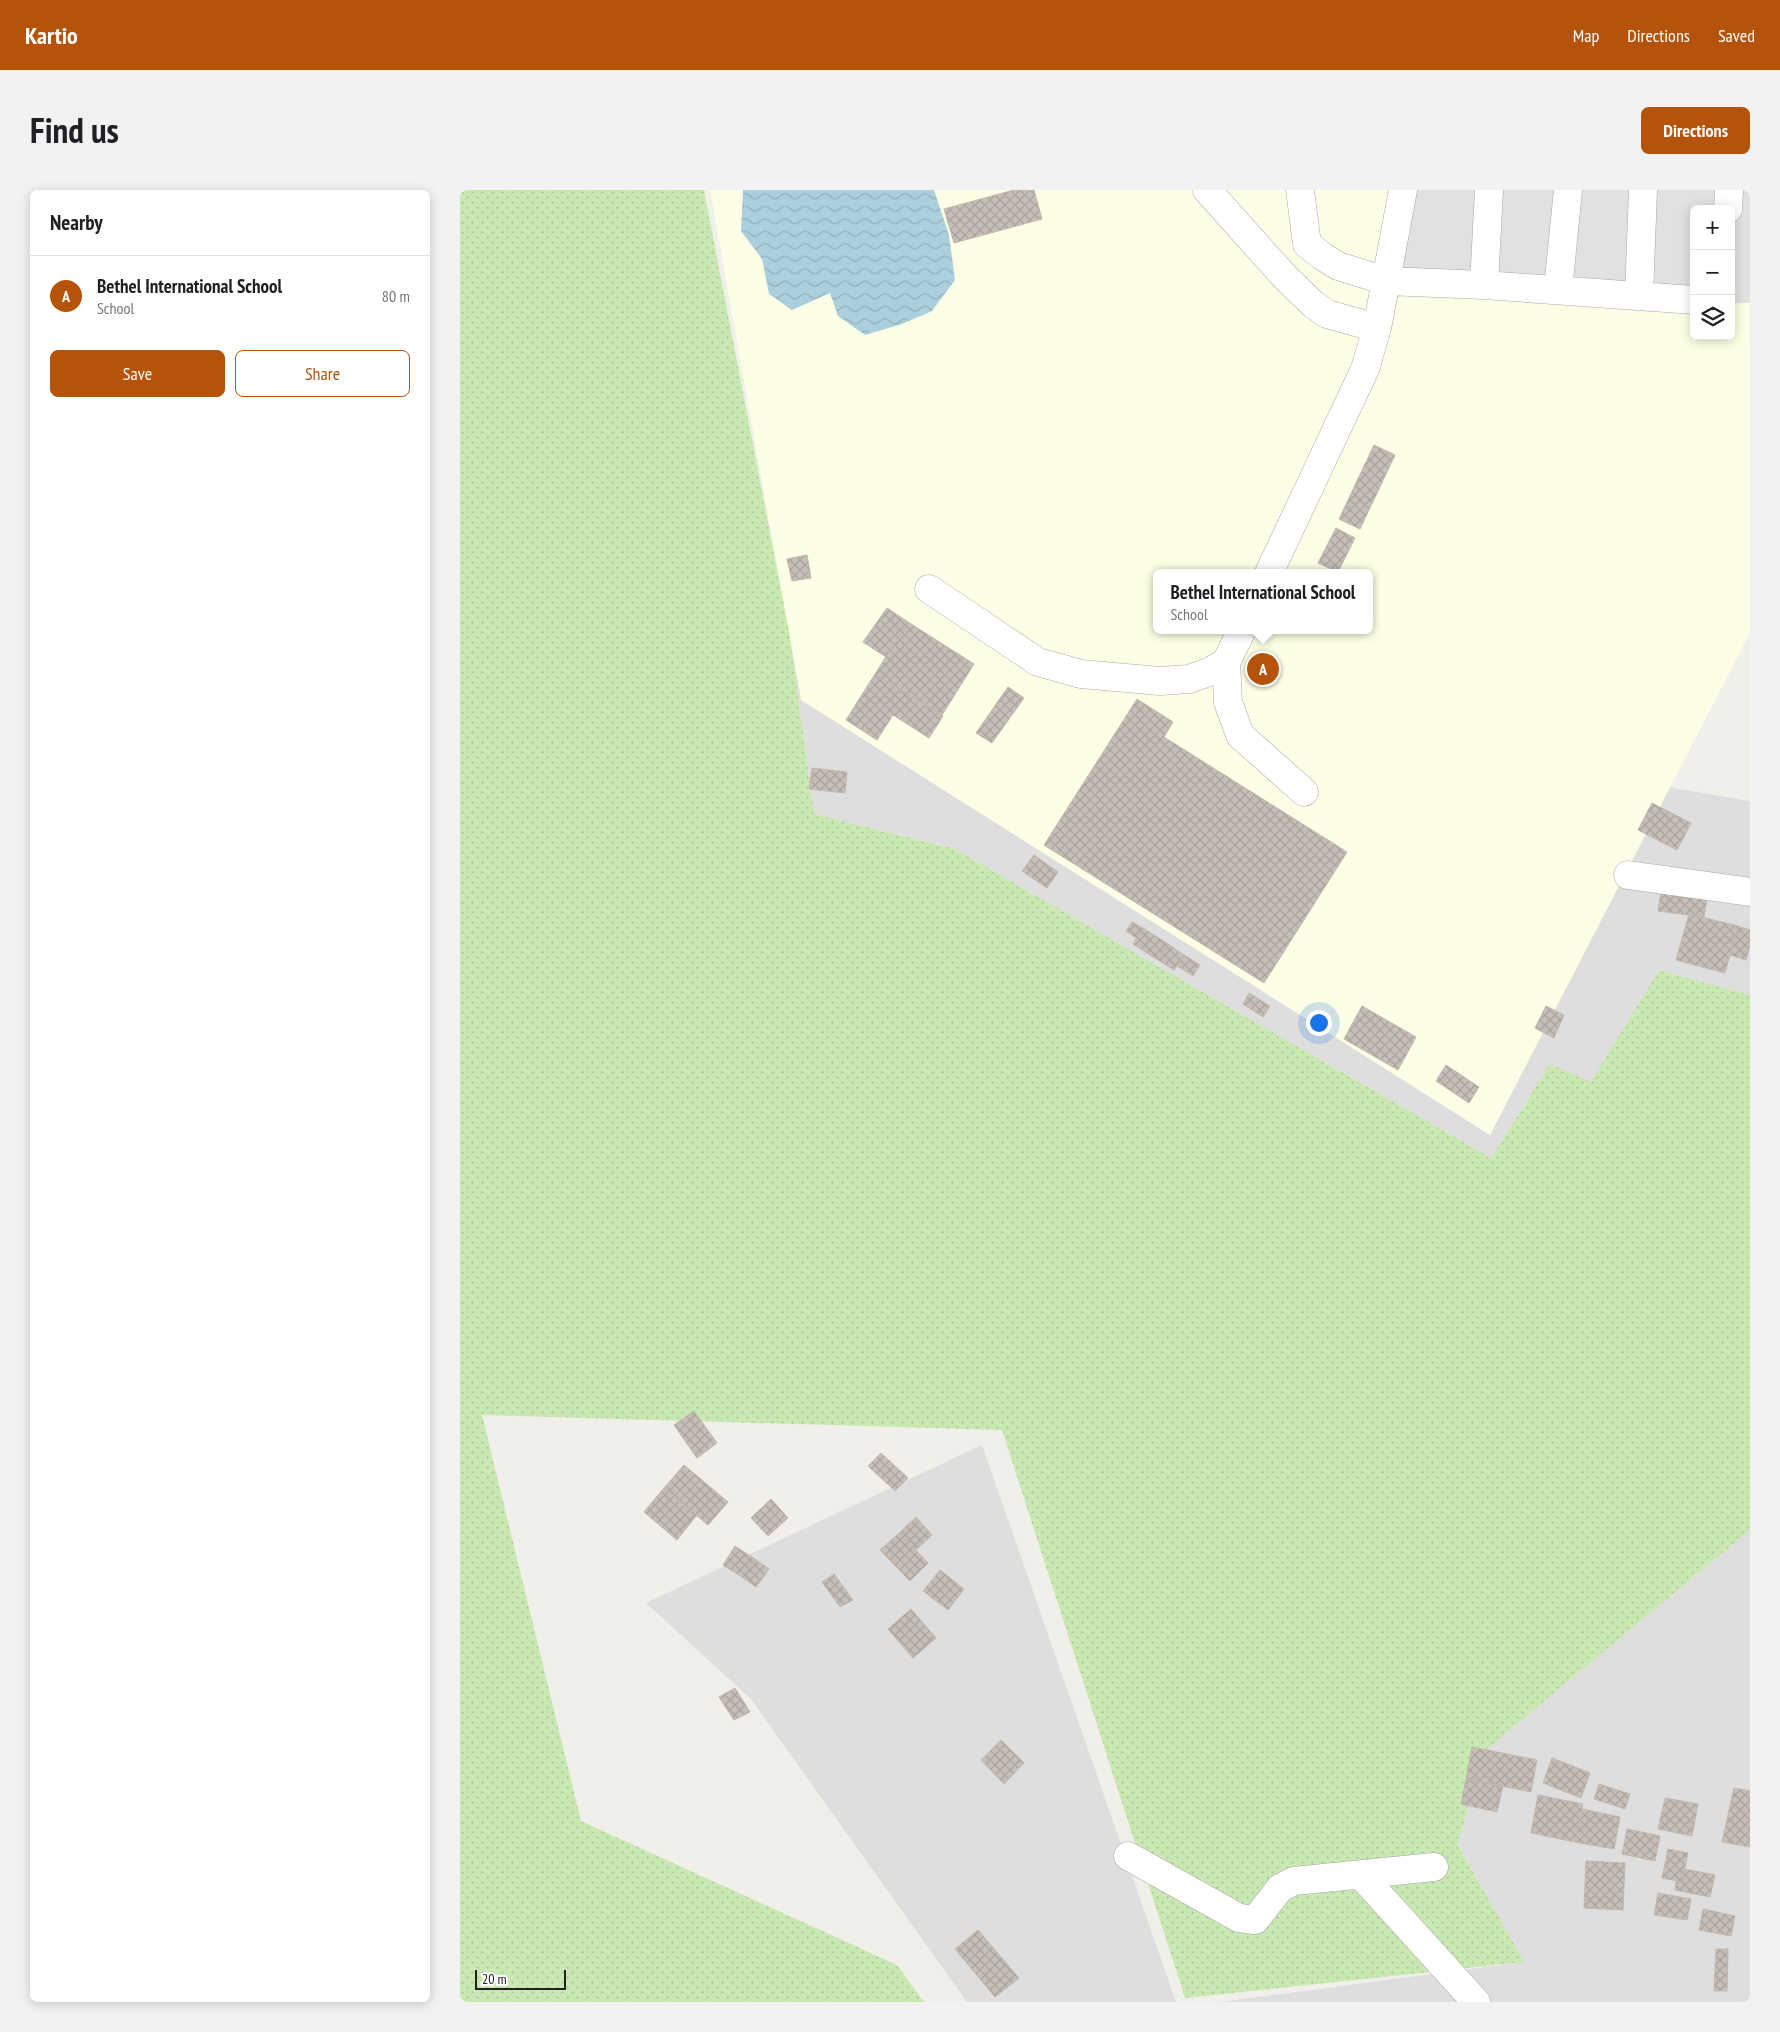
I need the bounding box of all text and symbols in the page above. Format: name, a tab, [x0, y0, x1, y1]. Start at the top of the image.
text: Kartio	[25, 20, 78, 51]
text: Map	[1573, 24, 1599, 47]
text: Directions	[1627, 24, 1690, 47]
text: Saved	[1718, 24, 1755, 47]
text: Find us	[30, 107, 119, 153]
button: Directions	[1641, 107, 1750, 154]
map controls	[1690, 205, 1735, 340]
button: +	[1690, 205, 1735, 250]
text: Nearby	[50, 209, 103, 236]
button: −	[1690, 250, 1735, 295]
text: Bethel International School	[97, 274, 282, 298]
text: A	[62, 286, 70, 306]
text: 80 m	[382, 286, 410, 306]
button: layers	[1690, 295, 1735, 340]
text: School	[97, 298, 134, 318]
button: Save	[50, 350, 225, 397]
button: Share	[235, 350, 410, 397]
popup	[1153, 569, 1373, 634]
text: Bethel International School	[1170, 580, 1356, 604]
text: School	[1170, 604, 1208, 624]
pin: A	[1247, 650, 1279, 688]
your location	[1306, 1010, 1332, 1036]
scale bar	[475, 1967, 566, 1990]
text: 20 m	[482, 1970, 507, 1988]

